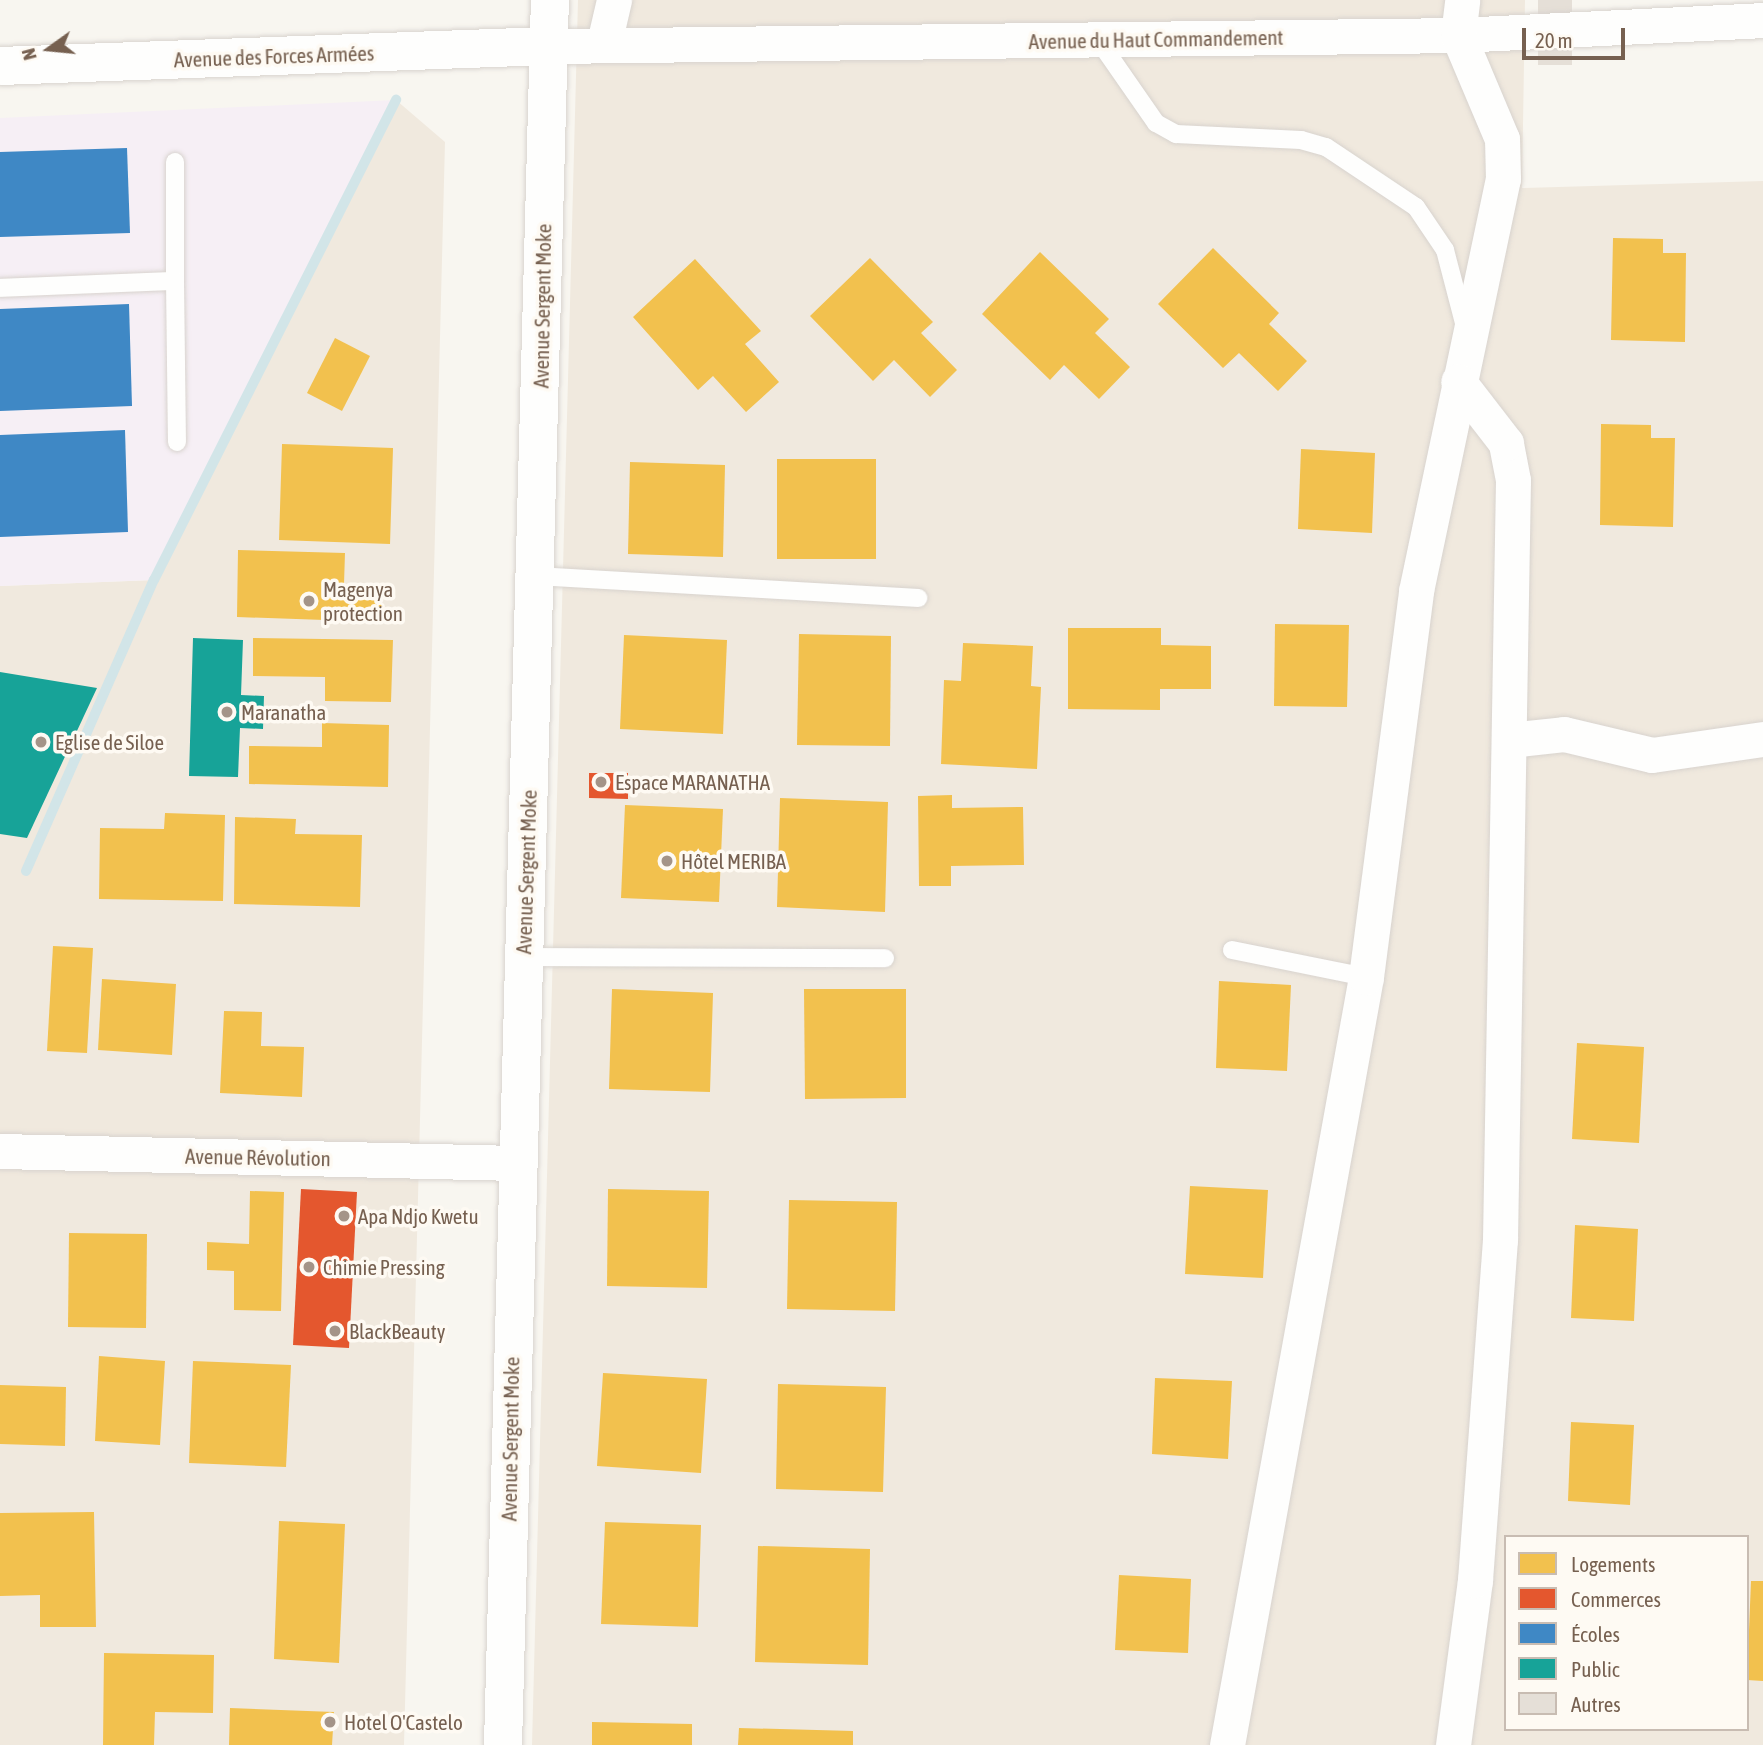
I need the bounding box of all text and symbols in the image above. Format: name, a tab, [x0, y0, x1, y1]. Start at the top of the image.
north arrow	[14, 14, 84, 84]
scale bar	[1525, 14, 1628, 58]
street label: Avenue du Haut Commandement	[1028, 24, 1284, 54]
text: 20 m	[1535, 28, 1573, 52]
street label: Avenue des Forces Armées	[173, 40, 375, 72]
text: N	[17, 46, 41, 63]
street label: Avenue Sergent Moke	[528, 224, 556, 388]
place label: Magenya protection	[323, 576, 403, 626]
marker: Magenya protection	[301, 593, 317, 609]
place label: Maranatha	[241, 699, 326, 725]
marker: Maranatha	[219, 704, 235, 720]
place label: Eglise de Siloe	[55, 729, 164, 755]
marker: Eglise de Siloe	[33, 734, 49, 750]
place label: Espace MARANATHA	[615, 769, 770, 795]
marker: Espace MARANATHA	[593, 774, 609, 790]
street label: Avenue Sergent Moke	[511, 789, 541, 955]
place label: Hôtel MERIBA	[681, 848, 786, 874]
marker: Hôtel MERIBA	[659, 853, 675, 869]
street label: Avenue Révolution	[185, 1143, 331, 1171]
place label: Apa Ndjo Kwetu	[358, 1203, 479, 1229]
marker: Apa Ndjo Kwetu	[336, 1208, 352, 1224]
place label: Chimie Pressing	[323, 1254, 445, 1280]
marker: Chimie Pressing	[301, 1259, 317, 1275]
place label: BlackBeauty	[349, 1318, 445, 1344]
marker: BlackBeauty	[327, 1323, 343, 1339]
street label: Avenue Sergent Moke	[496, 1357, 524, 1521]
legend	[1504, 1535, 1749, 1731]
text: Logements	[1571, 1552, 1655, 1576]
text: Commerces	[1571, 1587, 1661, 1611]
text: Écoles	[1571, 1622, 1620, 1646]
text: Public	[1571, 1657, 1620, 1681]
text: Autres	[1571, 1692, 1621, 1716]
place label: Hotel O'Castelo	[344, 1709, 463, 1735]
marker: Hotel O'Castelo	[322, 1714, 338, 1730]

